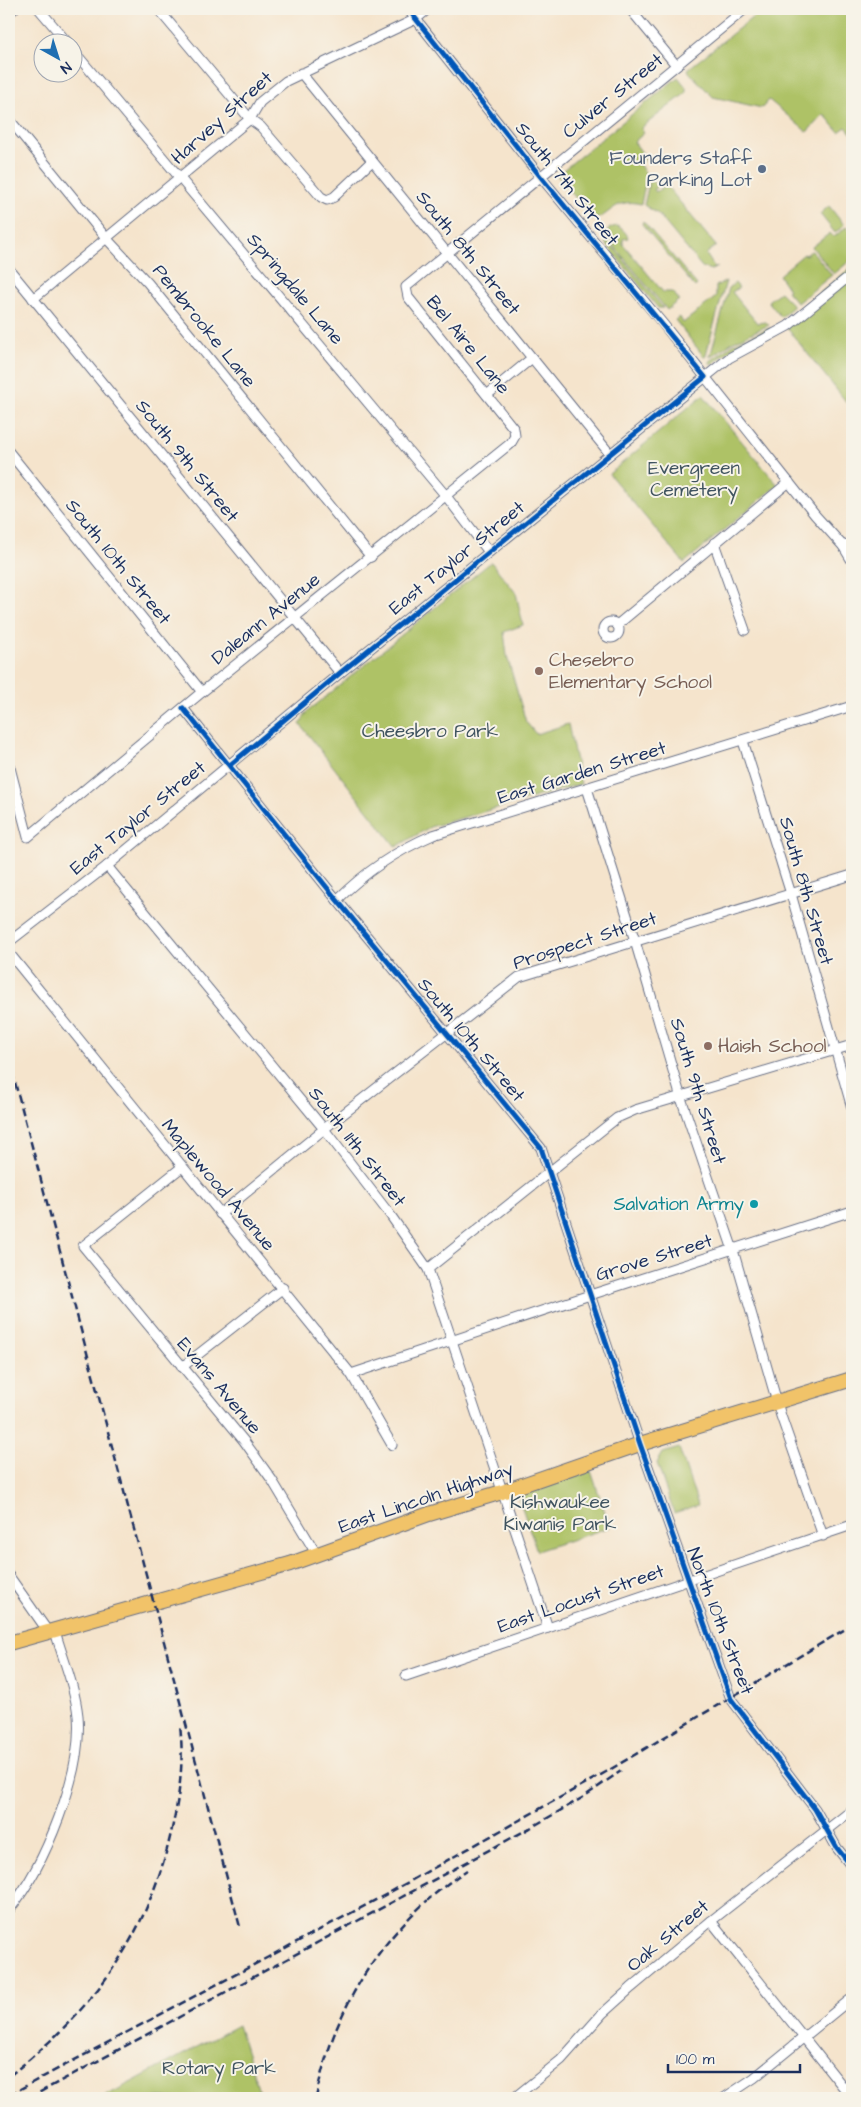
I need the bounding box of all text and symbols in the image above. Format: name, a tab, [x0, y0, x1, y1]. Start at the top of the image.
north arrow	[32, 32, 82, 82]
street label: Culver Street	[557, 47, 670, 145]
text: N	[56, 57, 75, 78]
street label: Harvey Street	[165, 65, 280, 172]
street label: South 7th Street	[509, 116, 626, 252]
place label: Founders Staff Parking Lot	[609, 145, 753, 195]
marker: Founders Staff Parking Lot	[756, 163, 768, 175]
street label: South 8th Street	[409, 185, 527, 321]
street label: Springdale Lane	[239, 227, 350, 351]
street label: Pembrooke Lane	[146, 258, 262, 394]
street label: Bel Aire Lane	[420, 290, 516, 400]
street label: South 9th Street	[129, 394, 245, 529]
park label: Evergreen Cemetery	[648, 455, 740, 505]
street label: South 10th Street	[59, 493, 177, 631]
street label: East Taylor Street	[383, 494, 532, 622]
street label: Daleann Avenue	[206, 567, 326, 671]
place label: Chesebro Elementary School	[549, 647, 712, 697]
marker: Chesebro Elementary School	[533, 665, 545, 677]
park label: Cheesbro Park	[362, 718, 498, 745]
street label: East Garden Street	[494, 734, 670, 811]
street label: East Taylor Street	[64, 754, 213, 882]
street label: South 8th Street	[772, 814, 840, 969]
street label: Prospect Street	[510, 905, 661, 977]
street label: South 10th Street	[411, 972, 531, 1108]
street label: South 9th Street	[663, 1015, 733, 1168]
place label: Haish School	[718, 1033, 827, 1060]
marker: Haish School	[702, 1040, 714, 1052]
street label: South 11th Street	[302, 1081, 413, 1213]
street label: Maplewood Avenue	[155, 1113, 281, 1257]
place label: Salvation Army	[613, 1191, 745, 1219]
marker: Salvation Army	[748, 1198, 760, 1210]
street label: Grove Street	[592, 1227, 716, 1289]
street label: Evans Avenue	[170, 1332, 268, 1440]
street label: East Lincoln Highway	[335, 1455, 518, 1542]
park label: Kishwaukee Kiwanis Park	[504, 1489, 617, 1538]
street label: North 10th Street	[680, 1544, 761, 1699]
street label: East Locust Street	[494, 1558, 668, 1640]
street label: Oak Street	[621, 1893, 715, 1979]
scale bar	[668, 2042, 801, 2074]
text: 100 m	[676, 2049, 715, 2070]
park label: Rotary Park	[162, 2055, 276, 2083]

